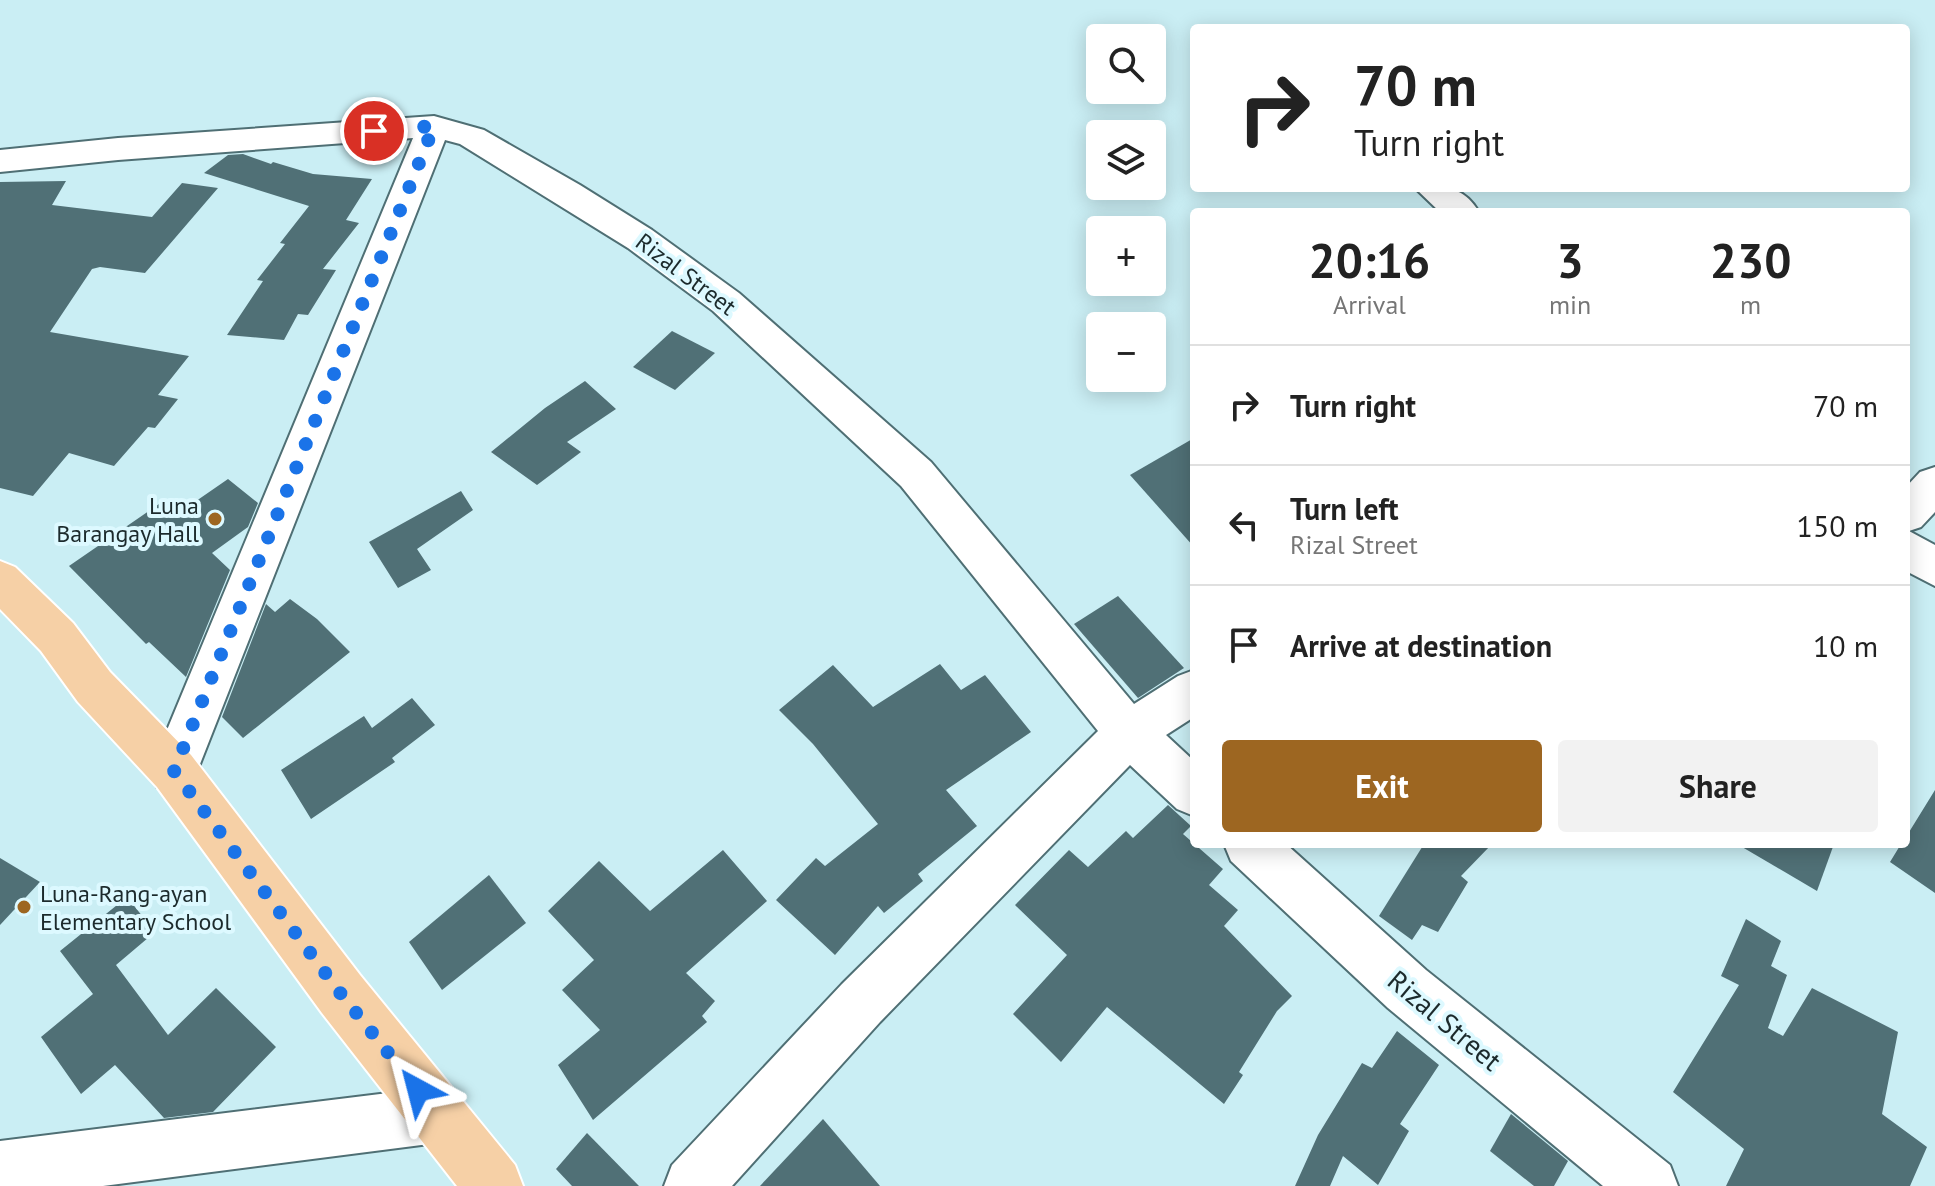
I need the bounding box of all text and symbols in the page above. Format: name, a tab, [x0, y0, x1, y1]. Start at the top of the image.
map controls	[1086, 24, 1166, 392]
button: search	[1086, 24, 1166, 104]
text: 70 m	[1354, 49, 1477, 121]
icon: right	[1222, 56, 1326, 160]
pin	[340, 97, 408, 165]
icon: arrive	[352, 109, 396, 153]
text: Turn right	[1354, 119, 1504, 166]
button: layers	[1086, 120, 1166, 200]
button: +	[1086, 216, 1166, 296]
street label: Rizal Street	[630, 226, 742, 322]
text: 20:16	[1309, 229, 1430, 291]
text: 3	[1556, 229, 1584, 291]
text: 230	[1710, 229, 1791, 291]
text: Arrival	[1333, 288, 1406, 321]
text: min	[1549, 288, 1591, 321]
text: m	[1740, 288, 1761, 321]
button: −	[1086, 312, 1166, 392]
icon: right	[1222, 383, 1266, 427]
text: Turn right	[1290, 386, 1416, 425]
text: 70 m	[1813, 386, 1878, 425]
text: Turn left	[1290, 489, 1398, 528]
place label: Luna Barangay Hall	[56, 490, 199, 549]
icon: left	[1222, 503, 1266, 547]
text: 150 m	[1797, 506, 1878, 545]
marker: Luna Barangay Hall	[206, 510, 224, 528]
text: Rizal Street	[1290, 528, 1418, 561]
icon: arrive	[1222, 623, 1266, 667]
text: Arrive at destination	[1290, 626, 1552, 665]
text: 10 m	[1813, 626, 1878, 665]
button: Exit	[1222, 740, 1542, 832]
button: Share	[1558, 740, 1878, 832]
place label: Luna-Rang-ayan Elementary School	[40, 878, 231, 937]
marker: Luna-Rang-ayan Elementary School	[15, 898, 33, 916]
street label: Rizal Street	[1380, 962, 1510, 1079]
position arrow	[376, 1048, 460, 1132]

